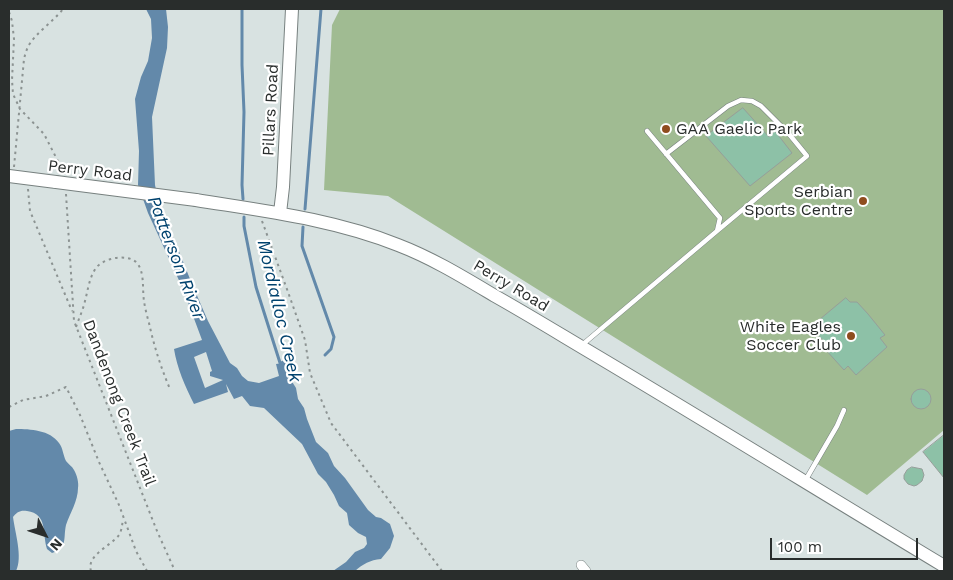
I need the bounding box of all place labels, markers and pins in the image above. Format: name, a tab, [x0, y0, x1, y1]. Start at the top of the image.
place label: GAA Gaelic Park	[676, 119, 802, 139]
marker: GAA Gaelic Park	[660, 123, 672, 135]
place label: Serbian Sports Centre	[744, 182, 853, 220]
marker: Serbian Sports Centre	[857, 195, 869, 207]
place label: White Eagles Soccer Club	[740, 317, 841, 355]
marker: White Eagles Soccer Club	[845, 330, 857, 342]

